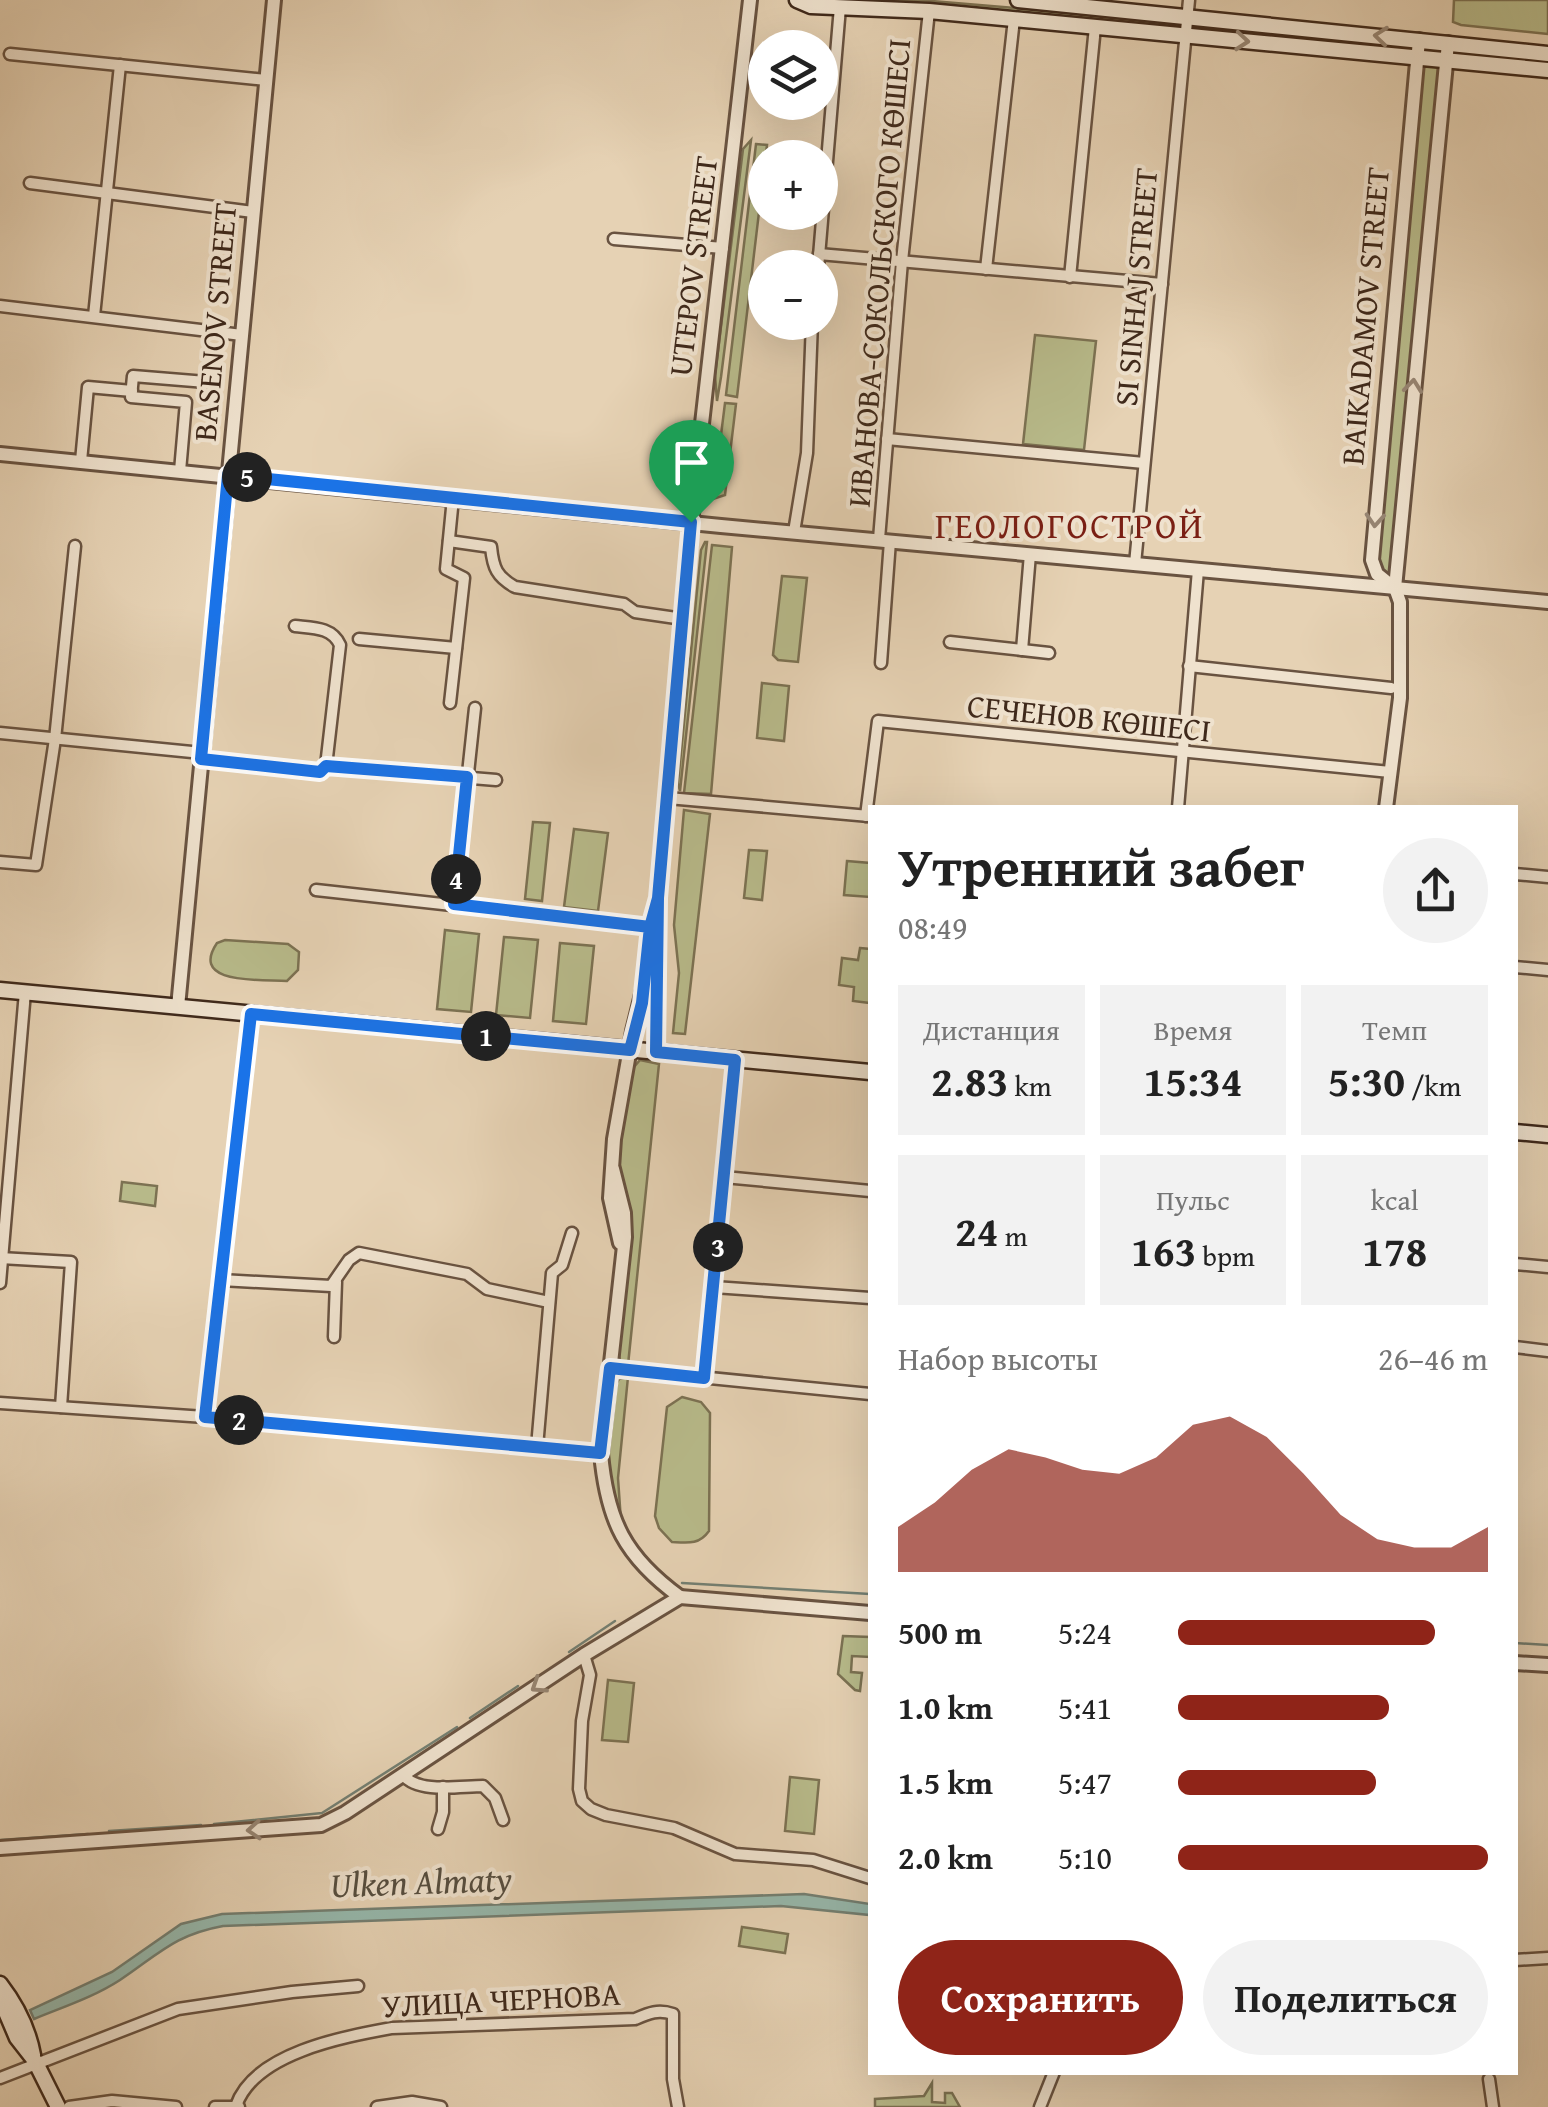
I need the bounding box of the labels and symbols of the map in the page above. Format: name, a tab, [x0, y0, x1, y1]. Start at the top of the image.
one-way arrow	[1373, 26, 1389, 47]
one-way arrow	[1235, 29, 1251, 51]
street label: ИВАНОВА-СОКОЛЬСКОГО КӨШЕСІ	[835, 37, 922, 509]
street label: UTEPOV STREET	[656, 153, 729, 379]
street label: BAIKADAMOV STREET	[1328, 165, 1401, 467]
street label: SI SINHAJ STREET	[1102, 166, 1169, 408]
street label: BASENOV STREET	[181, 201, 248, 443]
one-way arrow	[1402, 378, 1423, 394]
pin	[649, 420, 734, 523]
pin: 5	[222, 452, 272, 502]
district label: ГЕОЛОГОСТРОЙ	[935, 500, 1205, 551]
one-way arrow	[1365, 513, 1386, 529]
street label: СЕЧЕНОВ КӨШЕСІ	[965, 681, 1213, 754]
pin: 4	[431, 854, 481, 904]
pin: 1	[461, 1011, 511, 1061]
pin: 3	[693, 1222, 743, 1272]
pin: 2	[214, 1395, 264, 1445]
one-way arrow	[531, 1673, 549, 1692]
one-way arrow	[246, 1818, 262, 1840]
water label: Ulken Almaty	[329, 1853, 513, 1910]
street label: УЛИЦА ЧЕРНОВА	[380, 1970, 622, 2029]

